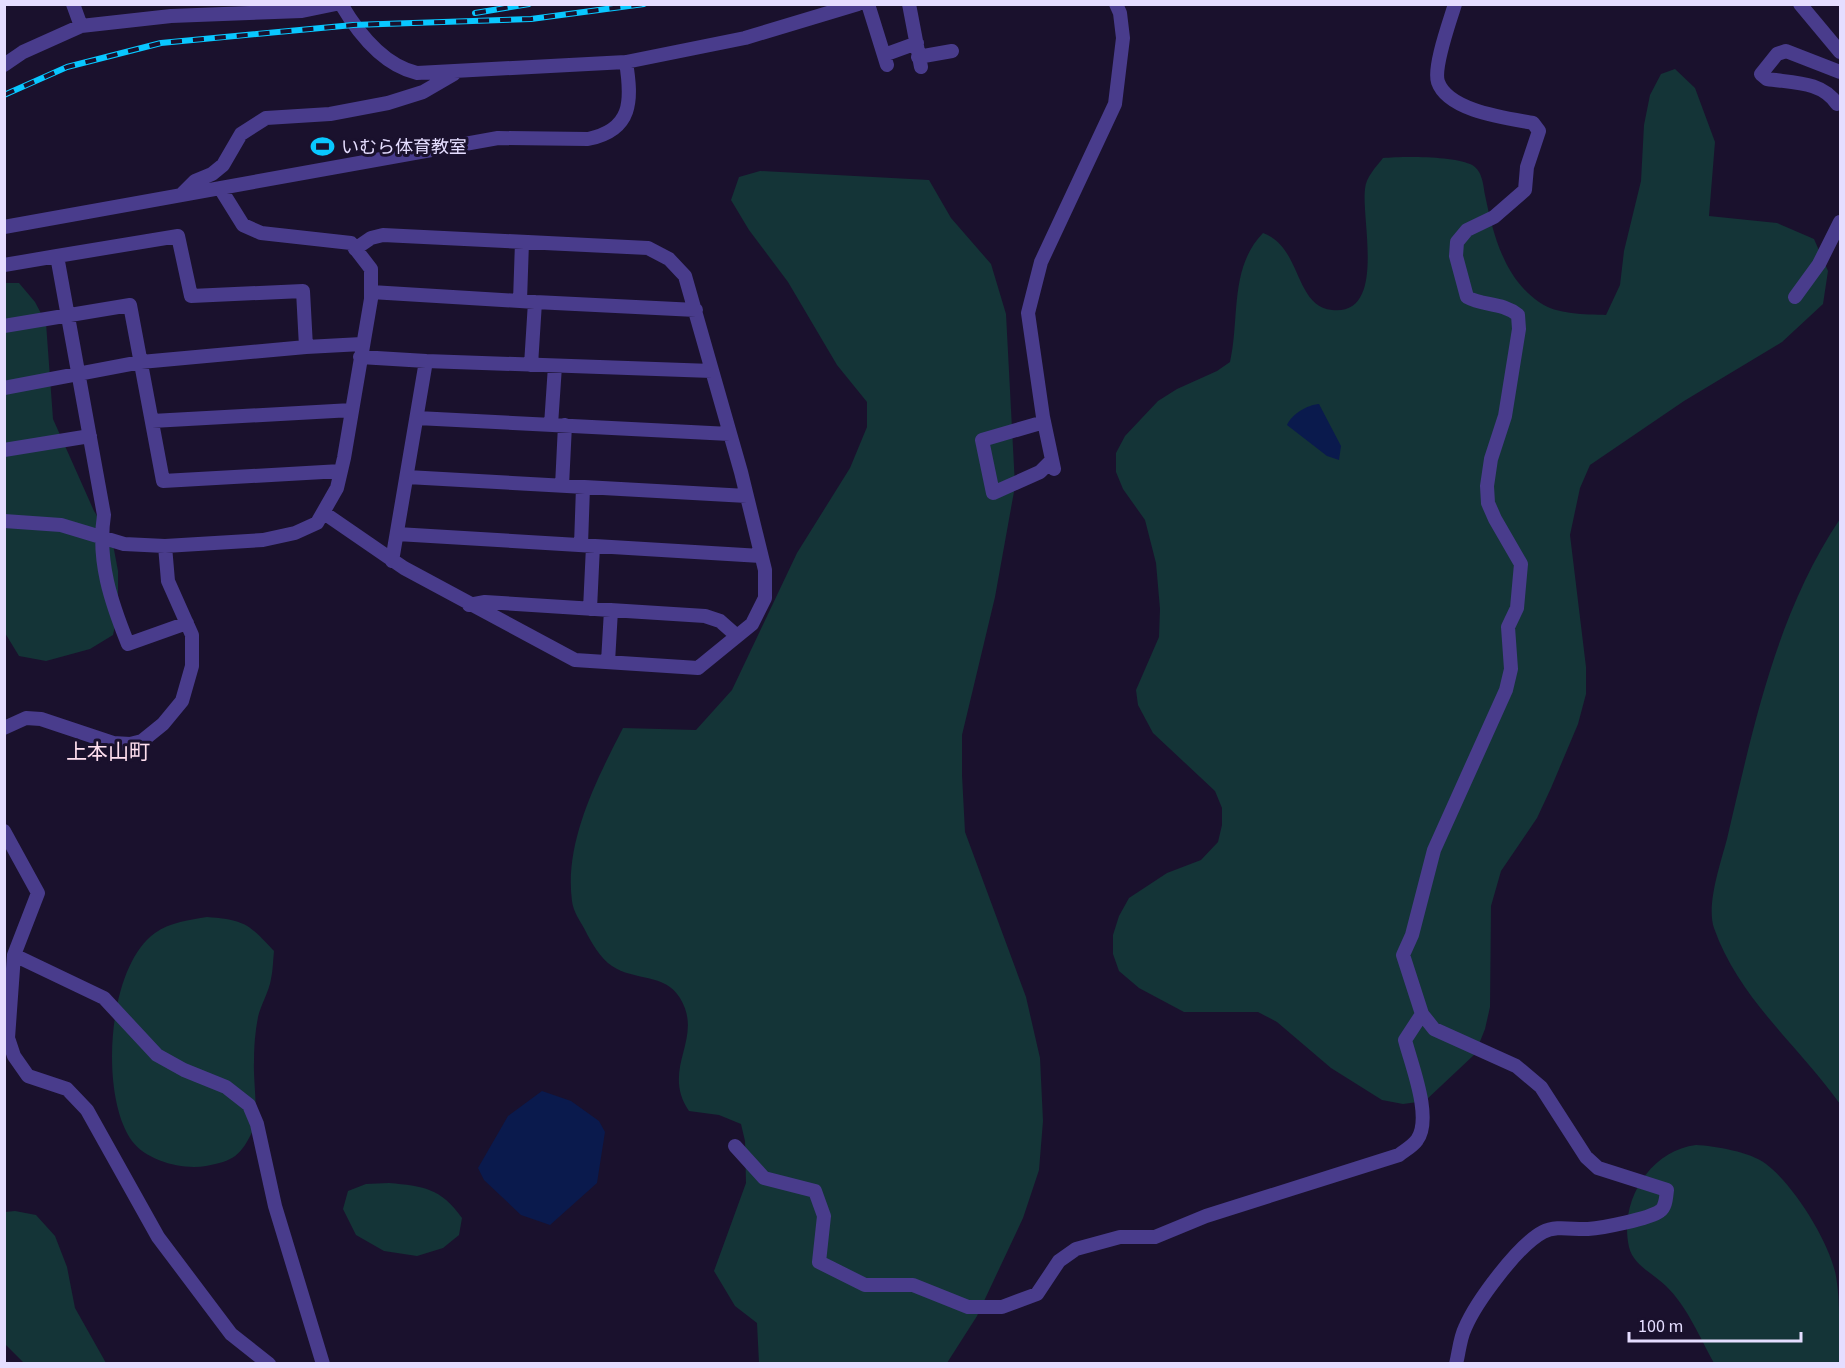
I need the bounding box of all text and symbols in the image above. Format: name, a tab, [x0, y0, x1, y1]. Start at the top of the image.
sports icon: いむら体育教室	[310, 134, 336, 160]
place label: いむら体育教室	[341, 135, 467, 160]
district label: 上本山町	[66, 737, 150, 767]
scale bar	[1629, 1305, 1802, 1343]
text: 100 m	[1638, 1314, 1683, 1339]

